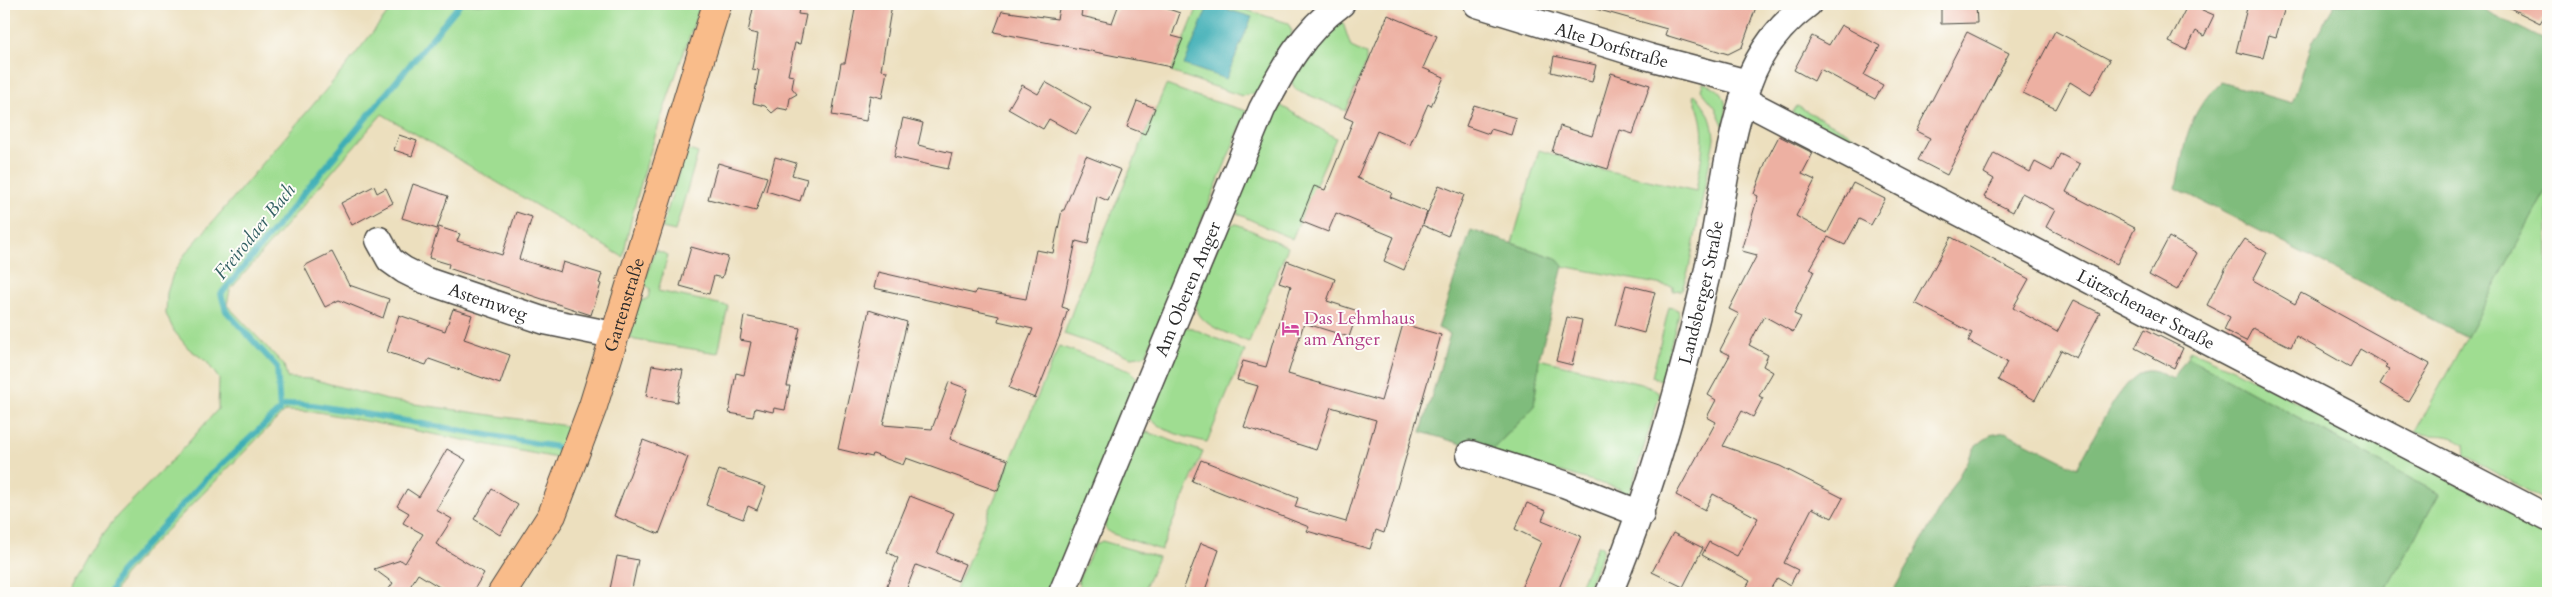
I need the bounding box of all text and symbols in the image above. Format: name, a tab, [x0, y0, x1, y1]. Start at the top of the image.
street label: Alte Dorfstraße	[1552, 17, 1671, 75]
water label: Freirodaer Bach	[208, 178, 301, 285]
street label: Am Oberen Anger	[1149, 217, 1227, 360]
street label: Landsberger Straße	[1673, 219, 1730, 367]
street label: Gartenstraße	[598, 255, 651, 355]
street label: Lützschenaer Straße	[2072, 263, 2219, 356]
street label: Asternweg	[445, 277, 532, 327]
place label: Das Lehmhaus am Anger	[1304, 306, 1415, 352]
hotel icon: Das Lehmhaus am Anger	[1280, 318, 1300, 338]

